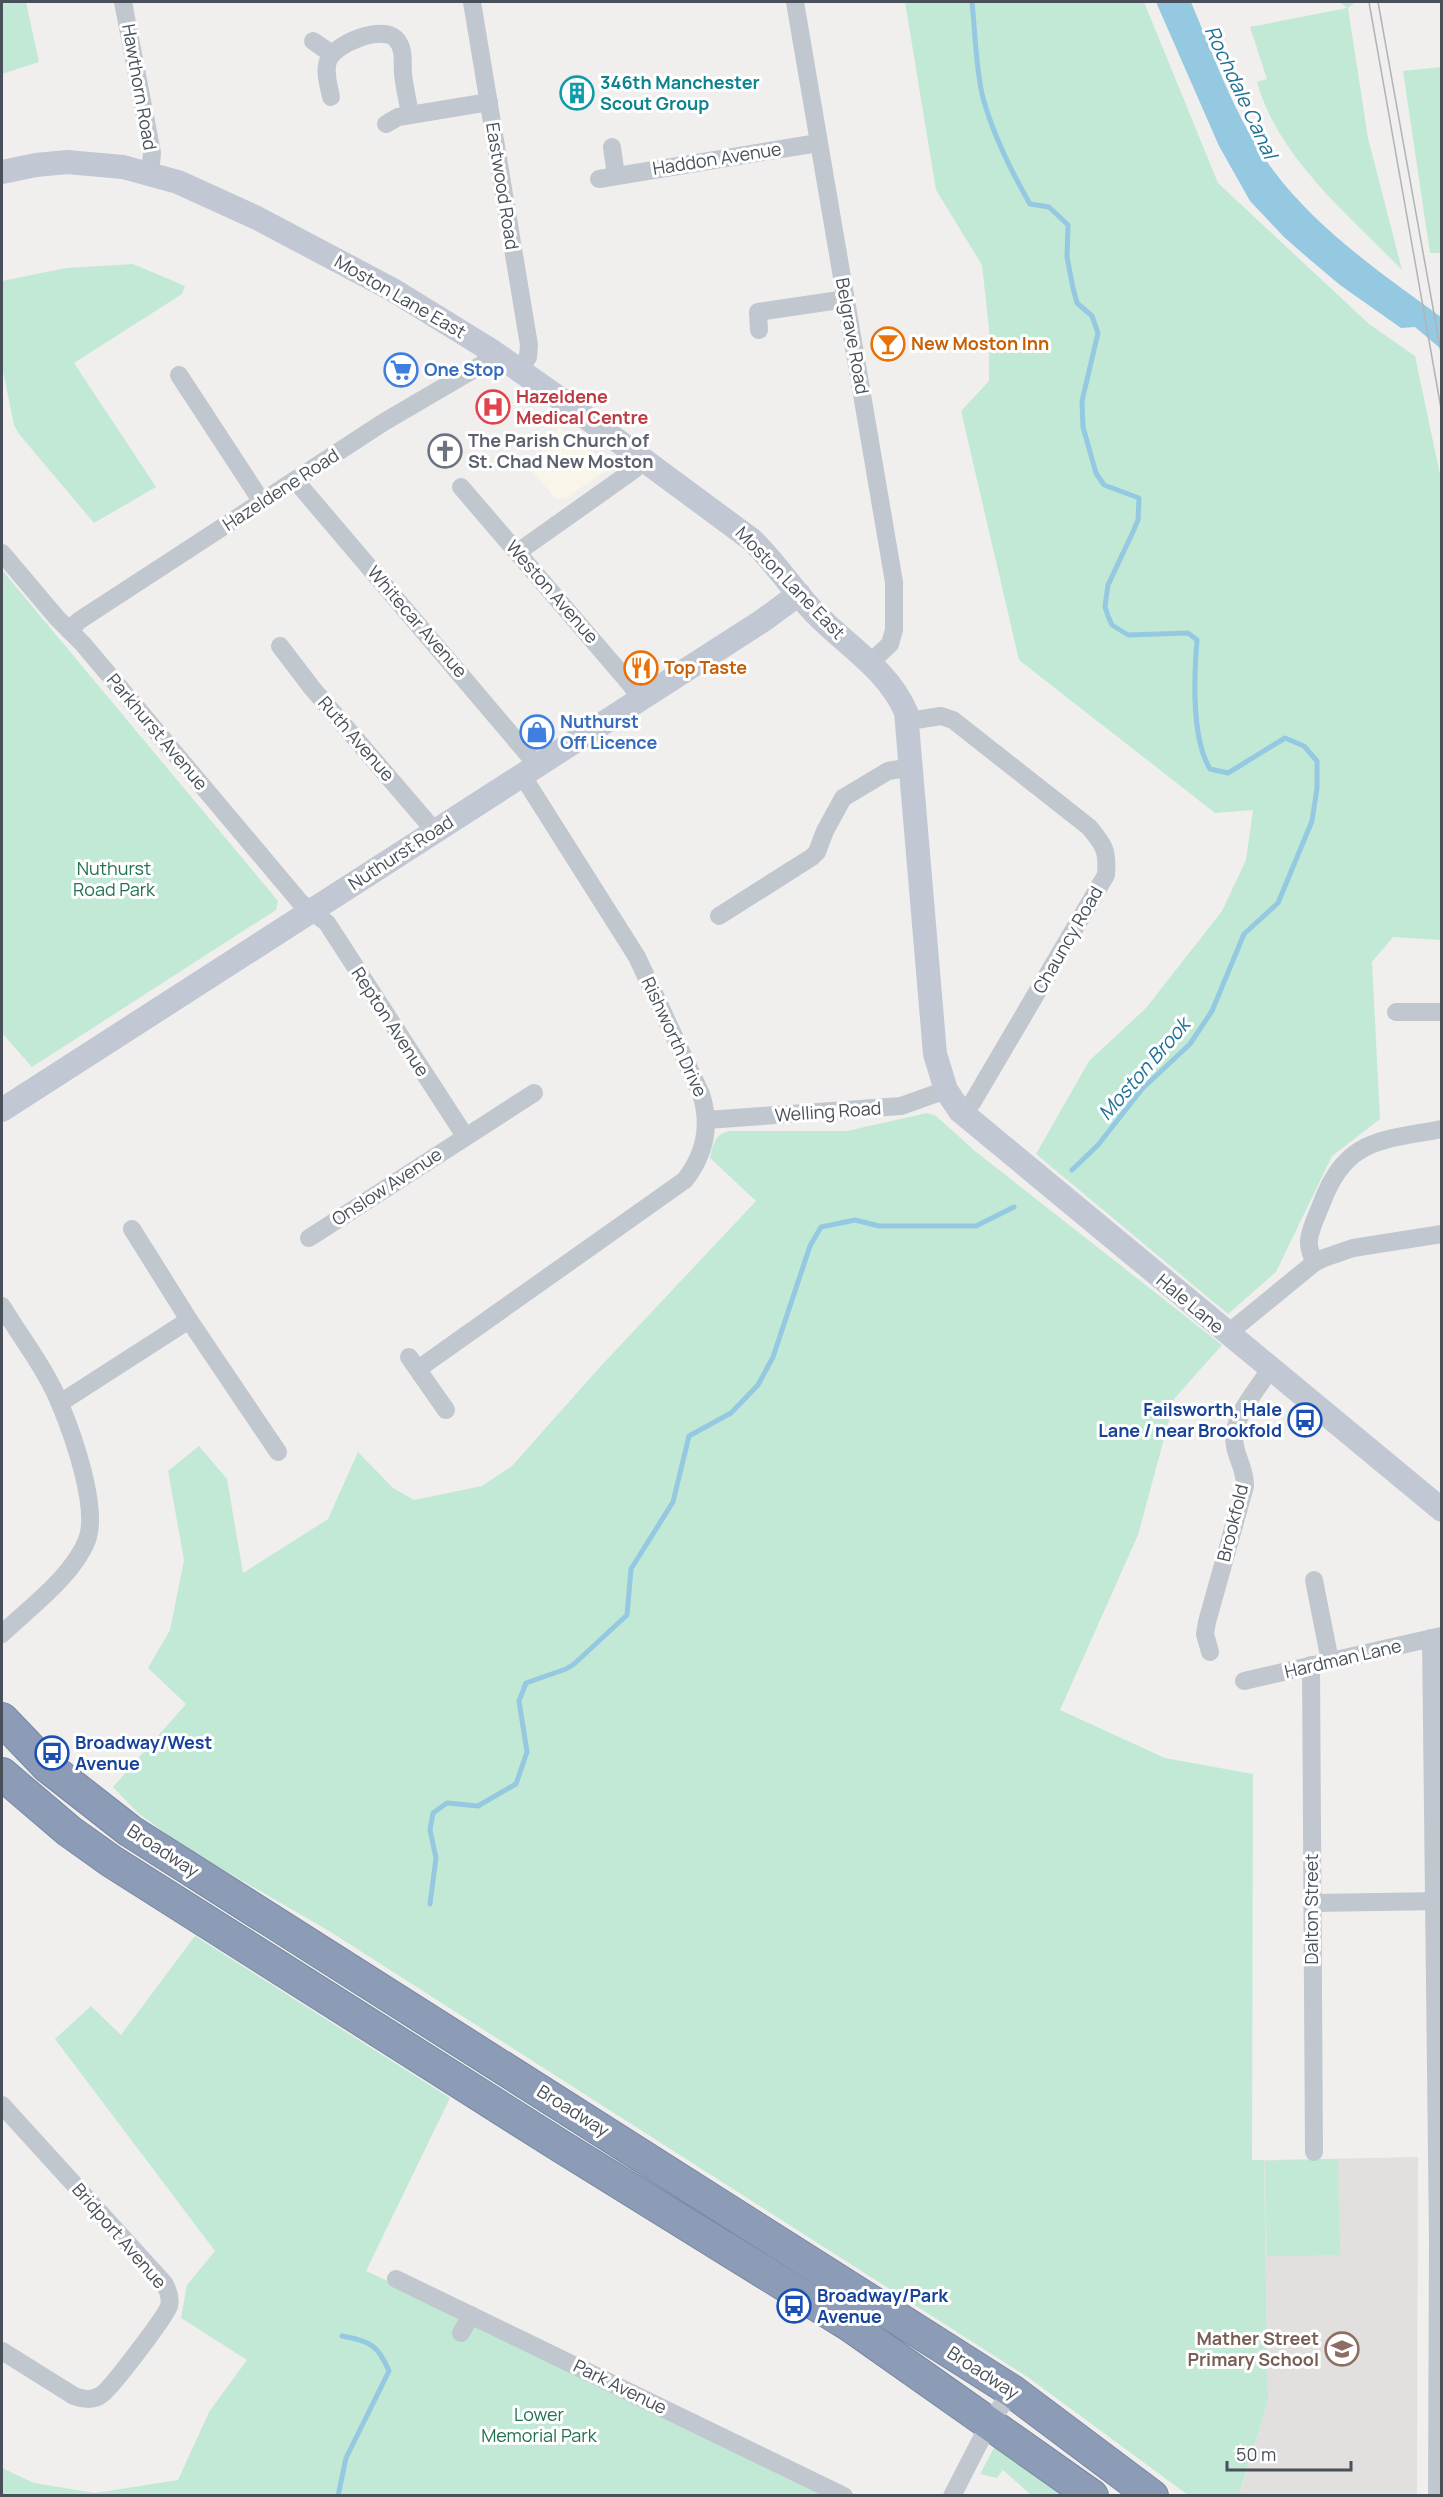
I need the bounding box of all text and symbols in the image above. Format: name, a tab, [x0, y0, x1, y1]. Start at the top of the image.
water label: Rochdale Canal	[1199, 21, 1285, 165]
street label: Hawthorn Road	[117, 22, 163, 152]
place label: 346th Manchester Scout Group	[600, 70, 760, 115]
building icon: 346th Manchester Scout Group	[559, 75, 595, 111]
street label: Eastwood Road	[481, 120, 525, 251]
street label: Haddon Avenue	[651, 136, 783, 180]
street label: Moston Lane East	[331, 249, 470, 343]
street label: Belgrave Road	[831, 276, 875, 396]
bar icon: New Moston Inn	[870, 326, 906, 362]
place label: New Moston Inn	[911, 331, 1049, 355]
supermarket icon: One Stop	[383, 352, 419, 388]
place label: One Stop	[424, 357, 504, 381]
place label: Hazeldene Medical Centre	[516, 384, 649, 429]
hospital icon: Hazeldene Medical Centre	[475, 389, 511, 425]
place label: The Parish Church of St. Chad New Moston	[468, 428, 653, 473]
church icon: The Parish Church of St. Chad New Moston	[427, 433, 463, 469]
street label: Hazeldene Road	[218, 443, 343, 536]
street label: Moston Lane East	[731, 521, 851, 644]
street label: Weston Avenue	[501, 535, 604, 648]
street label: Whitecar Avenue	[363, 560, 473, 682]
restaurant icon: Top Taste	[623, 650, 659, 686]
place label: Top Taste	[664, 655, 747, 679]
street label: Parkhurst Avenue	[102, 668, 214, 795]
street label: Ruth Avenue	[313, 691, 400, 786]
place label: Nuthurst Off Licence	[560, 709, 657, 754]
shop icon: Nuthurst Off Licence	[519, 714, 555, 750]
street label: Nuthurst Road	[343, 809, 458, 895]
park label: Nuthurst Road Park	[73, 856, 156, 901]
street label: Chauncy Road	[1027, 881, 1108, 998]
street label: Repton Avenue	[347, 962, 435, 1081]
street label: Rishworth Drive	[637, 973, 713, 1101]
water label: Moston Brook	[1092, 1009, 1198, 1126]
street label: Welling Road	[774, 1095, 882, 1127]
street label: Onslow Avenue	[327, 1142, 446, 1231]
street label: Hale Lane	[1152, 1268, 1229, 1338]
place label: Failsworth, Hale Lane / near Brookfold	[1098, 1397, 1282, 1442]
bus stop icon: Failsworth, Hale Lane / near Brookfold	[1287, 1402, 1323, 1438]
street label: Brookfold	[1211, 1481, 1253, 1564]
street label: Hardman Lane	[1282, 1633, 1404, 1683]
place label: Broadway/West Avenue	[75, 1730, 212, 1775]
bus stop icon: Broadway/West Avenue	[34, 1735, 70, 1771]
street label: Broadway	[123, 1818, 204, 1883]
street label: Dalton Street	[1299, 1854, 1323, 1964]
street label: Broadway	[533, 2079, 615, 2142]
street label: Bridport Avenue	[67, 2177, 172, 2293]
place label: Broadway/Park Avenue	[817, 2283, 949, 2328]
bus stop icon: Broadway/Park Avenue	[776, 2288, 812, 2324]
place label: Mather Street Primary School	[1187, 2326, 1319, 2371]
school or university icon: Mather Street Primary School	[1324, 2331, 1360, 2367]
street label: Broadway	[943, 2340, 1024, 2405]
street label: Park Avenue	[570, 2353, 671, 2419]
park label: Lower Memorial Park	[481, 2402, 598, 2447]
scale bar	[1227, 2434, 1352, 2472]
text: 50 m	[1236, 2442, 1276, 2466]

